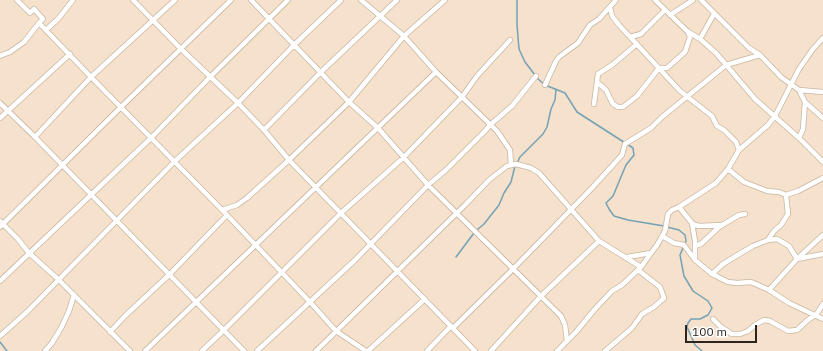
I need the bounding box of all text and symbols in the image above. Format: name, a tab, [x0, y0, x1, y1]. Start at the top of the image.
scale bar	[687, 317, 759, 343]
text: 100 m	[692, 324, 727, 339]

